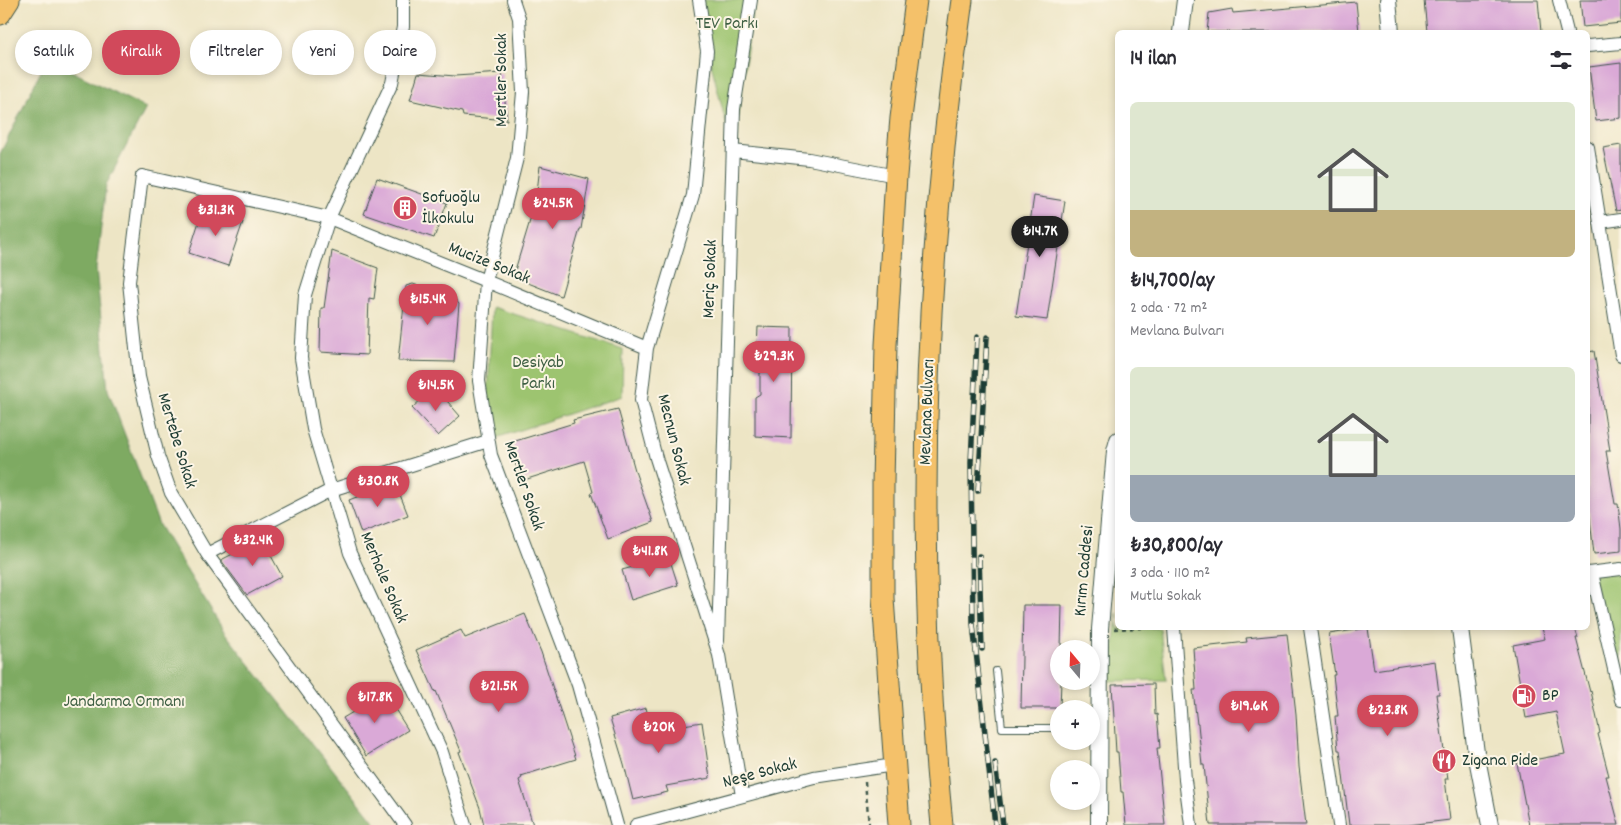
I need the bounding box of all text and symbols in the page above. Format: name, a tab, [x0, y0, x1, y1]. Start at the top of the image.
park label: TEV Parkı	[696, 12, 758, 37]
chip: Satılık	[15, 30, 92, 75]
chip: Kiralık	[102, 30, 180, 75]
chip: Filtreler	[190, 30, 282, 75]
chip: Yeni	[292, 30, 354, 75]
chip: Daire	[364, 30, 436, 75]
street label: Mertler Sokak	[490, 33, 515, 127]
text: 14 ilan	[1130, 45, 1177, 75]
icon: filters	[1547, 46, 1575, 74]
icon: home	[1308, 135, 1398, 225]
place label: Sofuoğlu İlkokulu	[422, 186, 480, 232]
pin: ₺24.5K	[512, 188, 594, 230]
text: ₺24.5K	[533, 192, 573, 215]
pin: ₺31.3K	[175, 194, 257, 237]
building icon: Sofuoğlu İlkokulu	[392, 195, 418, 221]
text: ₺31.3K	[198, 199, 234, 222]
pin: ₺14.7K	[999, 216, 1081, 258]
text: ₺14.7K	[1022, 220, 1058, 243]
street label: Mucize Sokak	[444, 236, 534, 292]
street label: Meriç Sokak	[697, 239, 725, 319]
text: ₺14,700/ay	[1130, 267, 1214, 297]
pin: ₺15.4K	[387, 284, 469, 326]
text: ₺15.4K	[410, 288, 446, 311]
text: 2 oda · 72 m²	[1130, 297, 1207, 320]
text: Mevlana Bulvarı	[1130, 320, 1224, 343]
pin: ₺29.3K	[733, 340, 815, 383]
text: ₺29.3K	[754, 345, 794, 368]
park label: Desiyab Parkı	[512, 351, 564, 397]
street label: Mevlana Bulvarı	[914, 359, 942, 465]
pin: ₺14.5K	[395, 370, 477, 412]
text: ₺14.5K	[418, 374, 454, 397]
street label: Mertebe Sokak	[150, 390, 202, 492]
street label: Mecnun Sokak	[650, 392, 696, 488]
icon: home	[1308, 400, 1398, 490]
street label: Mertler Sokak	[496, 438, 550, 534]
pin: ₺30.8K	[337, 466, 419, 508]
text: ₺30.8K	[357, 470, 399, 493]
pin: ₺32.4K	[212, 524, 294, 567]
street label: Kırım Caddesi	[1069, 525, 1101, 617]
street label: Merhale Sokak	[352, 528, 414, 628]
text: ₺32.4K	[233, 529, 273, 552]
text: ₺30,800/ay	[1130, 532, 1222, 562]
pin: ₺41.8K	[609, 536, 691, 578]
text: ₺41.8K	[632, 540, 668, 563]
text: 3 oda · 110 m²	[1130, 562, 1210, 585]
text: Mutlu Sokak	[1130, 585, 1201, 608]
north arrow	[1050, 640, 1100, 690]
map controls	[1050, 640, 1100, 810]
pin: ₺21.5K	[458, 670, 540, 713]
text: ₺21.5K	[481, 675, 517, 698]
pin: ₺17.8K	[334, 682, 416, 724]
fuel station icon: BP	[1511, 683, 1537, 709]
place label: BP	[1542, 684, 1559, 709]
text: ₺17.8K	[357, 686, 393, 709]
park label: Jandarma Ormanı	[63, 690, 185, 715]
pin: ₺19.6K	[1208, 690, 1290, 733]
pin: ₺23.8K	[1347, 694, 1429, 737]
text: ₺19.6K	[1230, 695, 1268, 718]
text: ₺23.8K	[1368, 699, 1408, 722]
button: +	[1050, 700, 1100, 750]
pin: ₺20K	[629, 712, 689, 754]
text: ₺20K	[643, 716, 675, 739]
restaurant icon: Zigana Pide	[1431, 748, 1457, 774]
place label: Zigana Pide	[1462, 749, 1538, 774]
street label: Neşe Sokak	[720, 752, 800, 796]
button: −	[1050, 760, 1100, 810]

